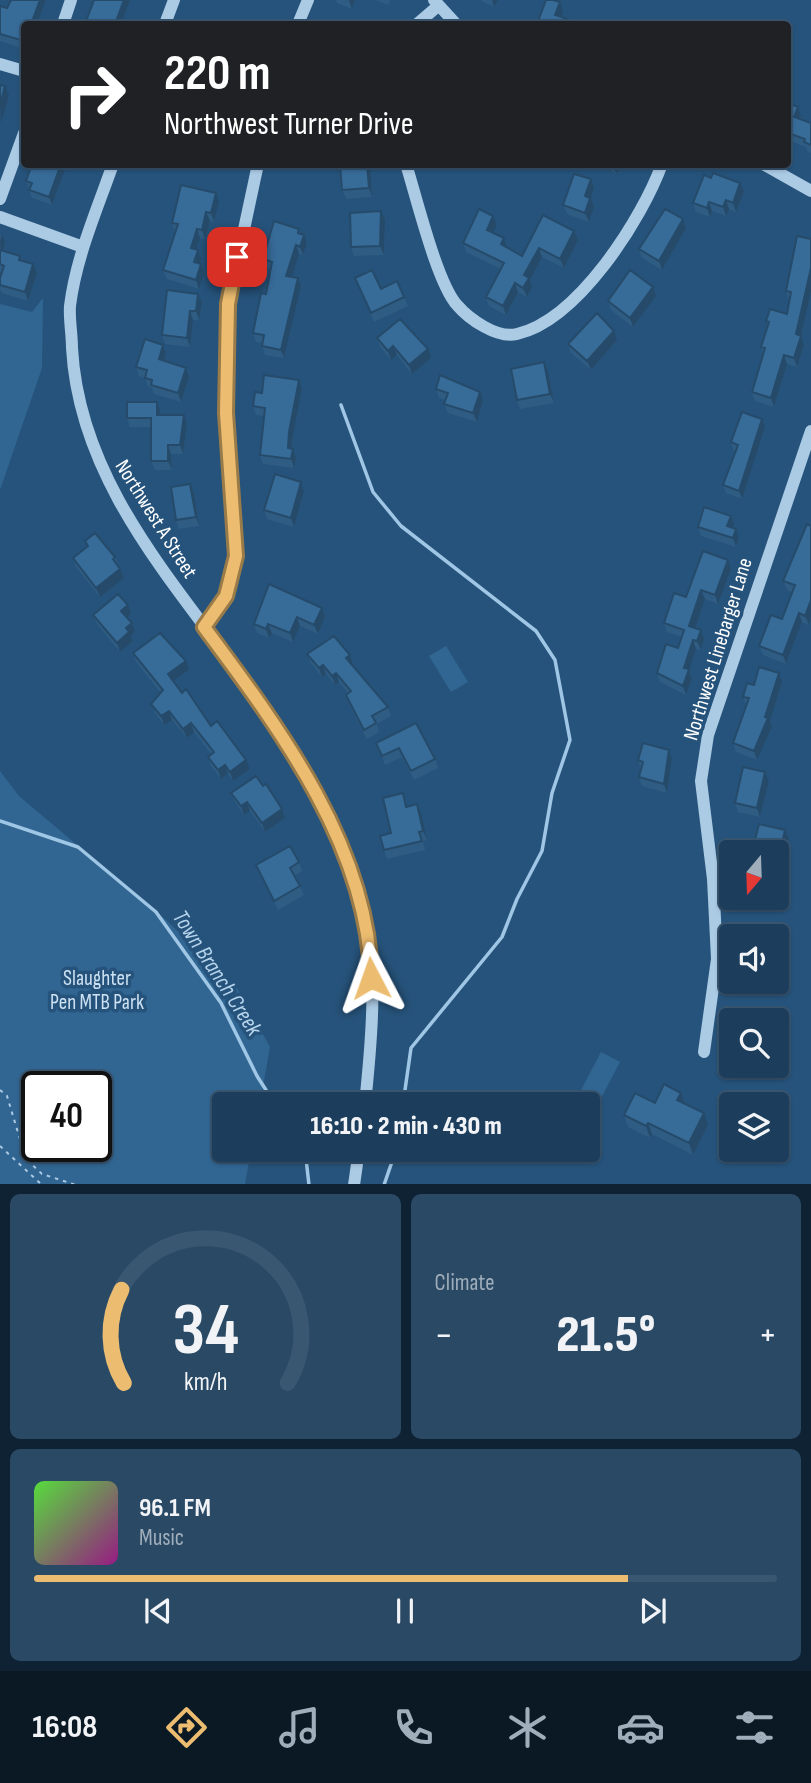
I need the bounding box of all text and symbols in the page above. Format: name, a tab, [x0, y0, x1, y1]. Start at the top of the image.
text: 220 m	[164, 45, 270, 104]
icon: right	[49, 49, 140, 140]
text: Northwest Turner Drive	[164, 105, 414, 144]
pin	[207, 227, 267, 287]
icon: arrive	[218, 238, 256, 276]
street label: Northwest A Street	[110, 455, 202, 583]
street label: Northwest Linebarger Lane	[678, 555, 758, 743]
north arrow	[719, 840, 789, 910]
map controls	[719, 840, 789, 1162]
water label: Town Branch Creek	[166, 905, 269, 1042]
button: sound	[719, 924, 789, 994]
position arrow	[334, 941, 408, 1015]
park label: Slaughter Pen MTB Park	[50, 966, 144, 1015]
button: search	[719, 1008, 789, 1078]
speed limit sign: 40	[21, 1071, 112, 1162]
button: layers	[719, 1092, 789, 1162]
text: 16:10 · 2 min · 430 m	[310, 1111, 502, 1142]
text: Climate	[435, 1269, 494, 1297]
text: 34	[172, 1287, 239, 1375]
text: 21.5°	[556, 1304, 655, 1367]
text: −	[435, 1313, 453, 1358]
text: +	[758, 1313, 777, 1358]
text: km/h	[184, 1366, 227, 1397]
text: 96.1 FM	[139, 1493, 211, 1524]
text: Music	[139, 1524, 184, 1552]
icon: previous	[139, 1592, 177, 1630]
icon: pause	[386, 1592, 424, 1630]
icon: next	[634, 1592, 672, 1630]
icon: directions	[162, 1703, 211, 1752]
icon: music	[275, 1703, 324, 1752]
icon: phone	[389, 1703, 438, 1752]
icon: climate	[503, 1703, 552, 1752]
icon: car	[616, 1703, 665, 1752]
icon: filters	[730, 1703, 779, 1752]
text: 16:08	[32, 1708, 97, 1747]

